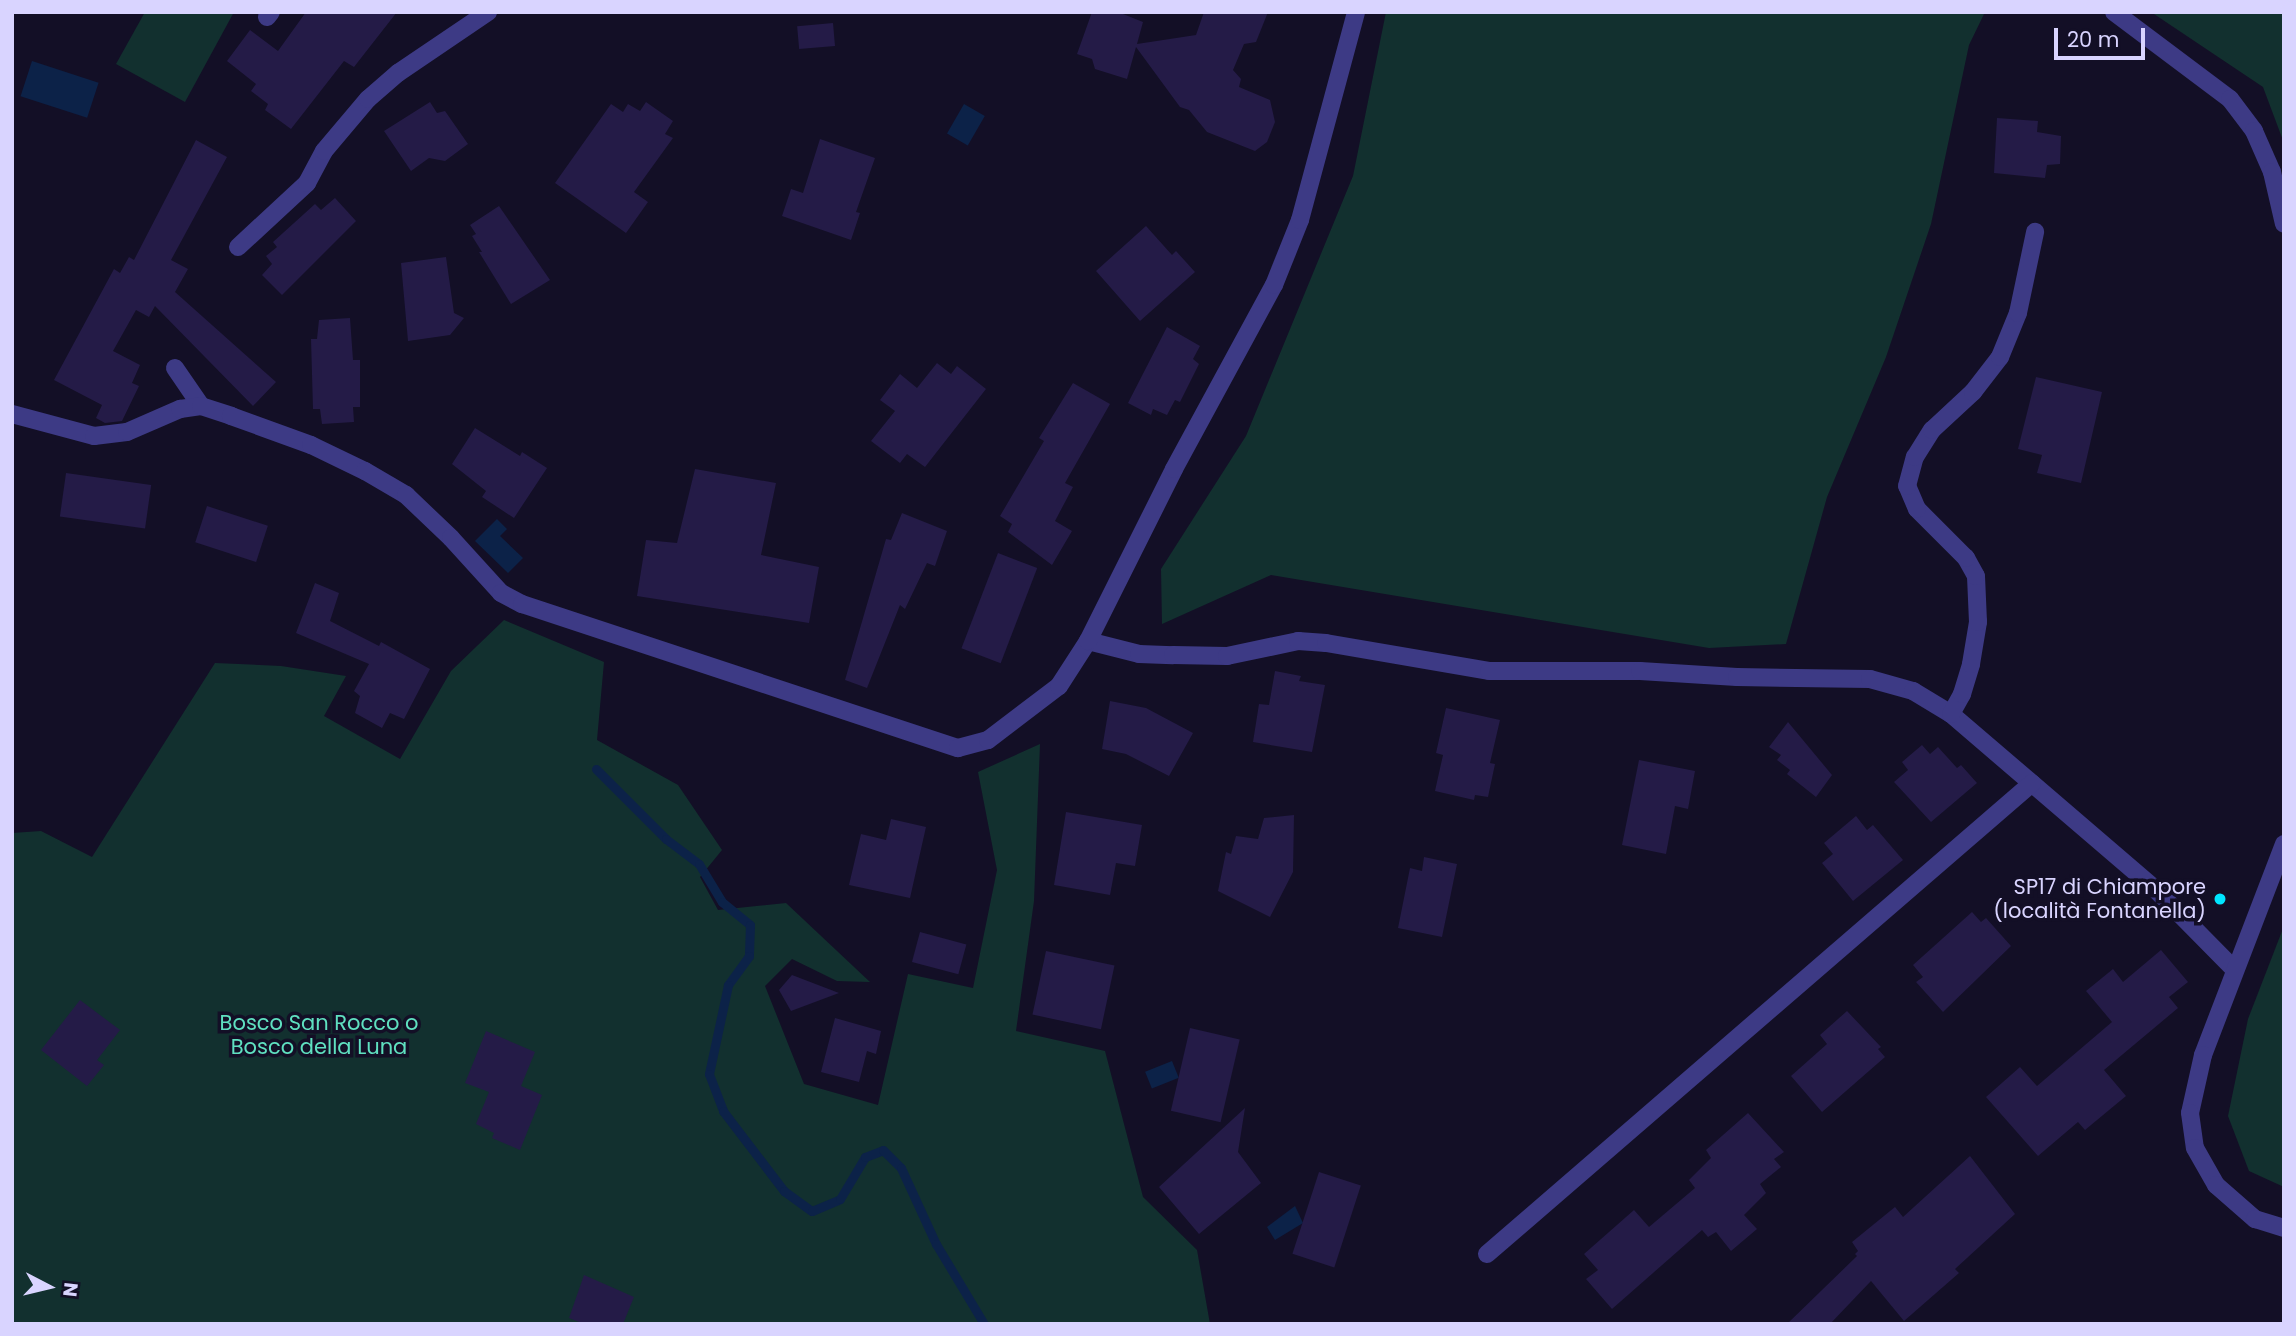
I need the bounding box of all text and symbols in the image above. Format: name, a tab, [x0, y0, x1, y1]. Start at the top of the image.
scale bar	[2058, 14, 2149, 58]
text: 20 m	[2067, 25, 2120, 54]
place label: SP17 di Chiampore (località Fontanella)	[1993, 874, 2206, 924]
marker: SP17 di Chiampore (località Fontanella)	[2212, 891, 2228, 907]
park label: Bosco San Rocco o Bosco della Luna	[220, 1010, 418, 1060]
north arrow	[14, 1252, 84, 1322]
text: N	[56, 1281, 85, 1298]

